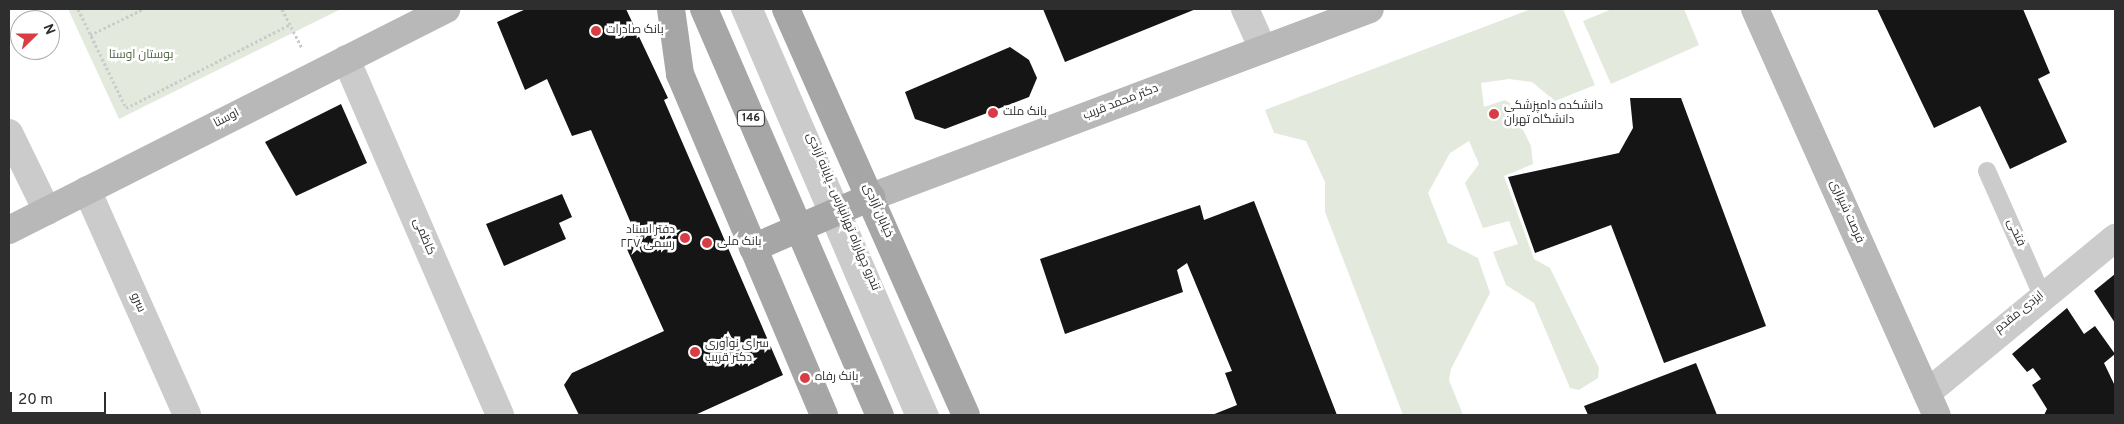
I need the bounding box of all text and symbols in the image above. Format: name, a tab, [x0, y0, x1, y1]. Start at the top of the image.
north arrow	[10, 10, 60, 60]
text: N	[39, 22, 58, 37]
place label: بانک صادرات	[606, 24, 664, 38]
marker: بانک صادرات	[590, 25, 602, 37]
park label: بوستان اوستا	[109, 49, 173, 63]
street label: دکتر محمد قریب	[1081, 82, 1161, 124]
place label: دانشکده دامپزشکی دانشگاه تهران	[1504, 100, 1603, 128]
place label: بانک ملت	[1003, 106, 1047, 120]
street label: اوستا	[212, 107, 242, 131]
marker: بانک ملت	[987, 107, 999, 119]
marker: دانشکده دامپزشکی دانشگاه تهران	[1488, 108, 1500, 120]
road number: 146	[736, 110, 766, 126]
street label: تندرو چهارراه تهرانپارس ـ پایانه آزادی	[802, 131, 882, 293]
street label: فرصت شیرازی	[1826, 178, 1866, 246]
street label: خیابان آزادی	[859, 182, 895, 240]
street label: کاظمی	[409, 216, 437, 258]
street label: فتحی	[2003, 217, 2027, 249]
place label: دفتر اسناد رسمی ۲۲۷	[620, 224, 675, 252]
marker: دفتر اسناد رسمی ۲۲۷	[679, 232, 691, 244]
place label: بانک ملی	[717, 236, 762, 250]
marker: بانک ملی	[701, 237, 713, 249]
street label: ایزدی مقدم	[1993, 289, 2047, 337]
street label: سرو	[126, 291, 148, 315]
place label: سرای نوآوری دکتر قریب	[705, 338, 769, 366]
marker: سرای نوآوری دکتر قریب	[689, 346, 701, 358]
place label: بانک رفاه	[815, 371, 859, 385]
marker: بانک رفاه	[799, 372, 811, 384]
scale bar	[12, 382, 109, 414]
text: 20 m	[18, 391, 53, 410]

